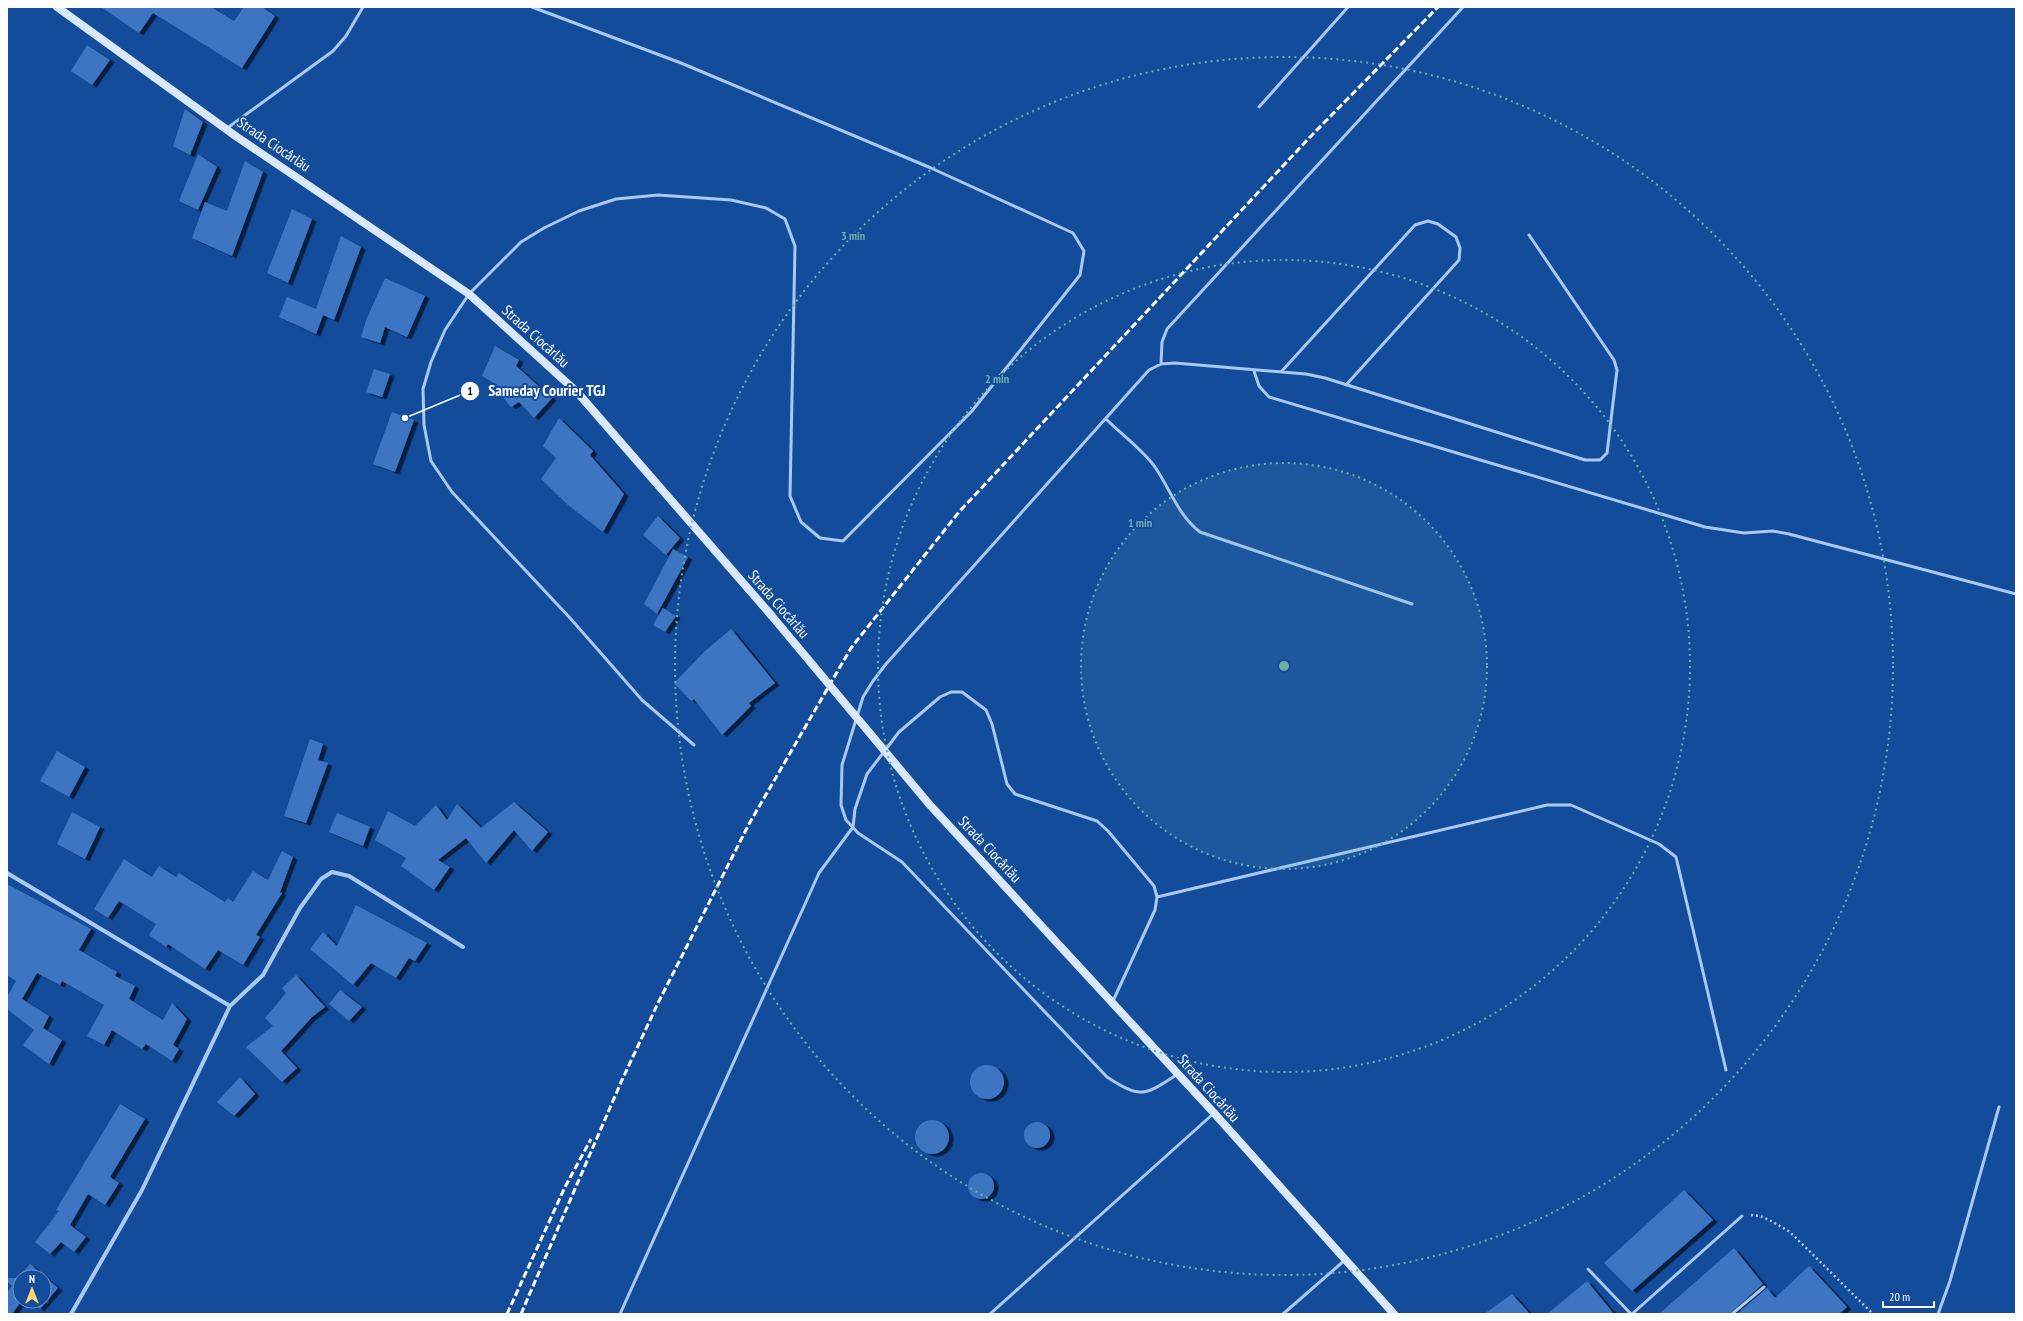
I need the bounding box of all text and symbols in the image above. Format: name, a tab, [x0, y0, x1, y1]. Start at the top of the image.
street label: Strada Ciocârlău	[234, 113, 314, 175]
text: 3 min	[841, 228, 865, 243]
street label: Strada Ciocârlău	[498, 301, 574, 371]
text: 2 min	[985, 371, 1009, 386]
callout: Sameday Courier TGJ	[460, 377, 614, 405]
text: Sameday Courier TGJ	[488, 380, 606, 400]
text: 1	[467, 383, 473, 398]
text: 1 min	[1128, 515, 1152, 530]
street label: Strada Ciocârlău	[744, 566, 814, 642]
centre of rings	[1277, 659, 1291, 673]
street label: Strada Ciocârlău	[954, 812, 1026, 886]
street label: Strada Ciocârlău	[1174, 1050, 1244, 1126]
north arrow	[12, 1269, 52, 1309]
text: N	[29, 1272, 35, 1286]
scale bar	[1883, 1283, 1934, 1309]
text: 20 m	[1889, 1289, 1910, 1304]

